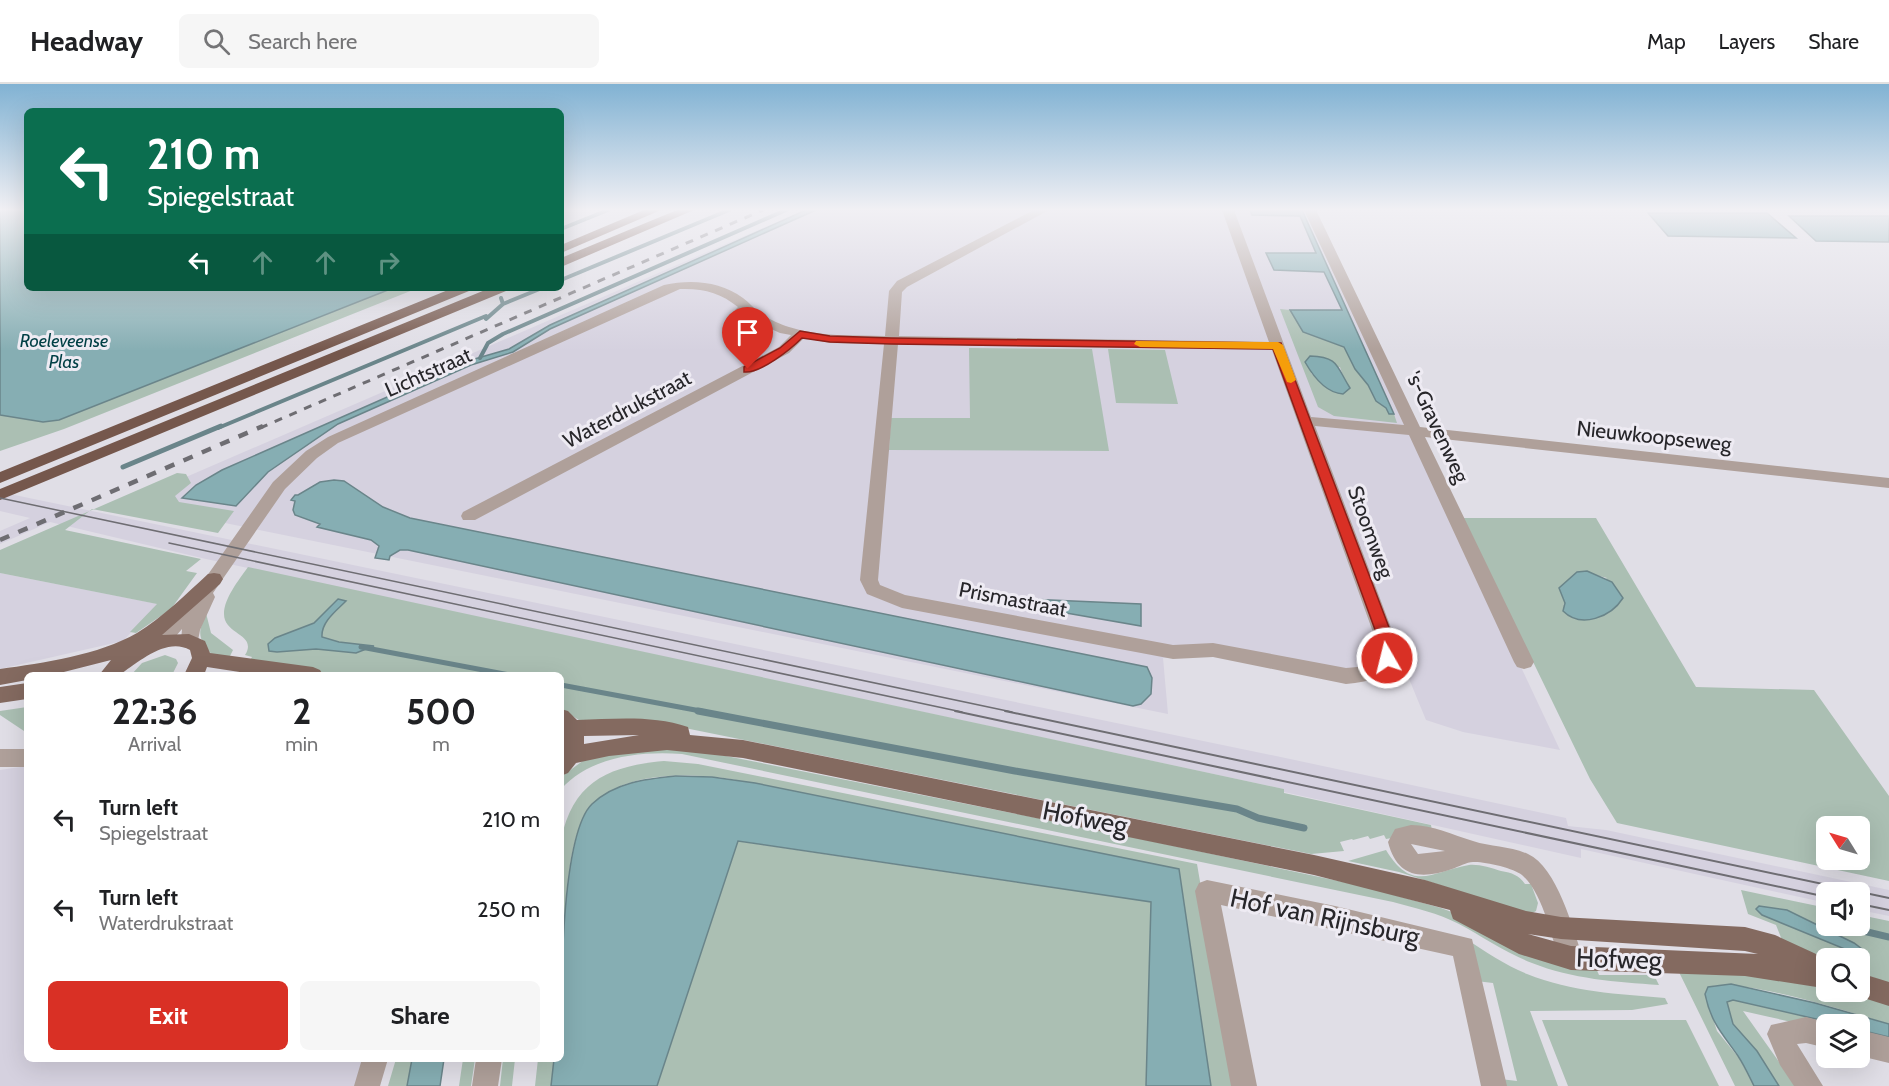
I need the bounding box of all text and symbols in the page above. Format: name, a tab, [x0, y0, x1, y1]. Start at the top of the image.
search box	[179, 14, 599, 68]
text: Headway	[30, 24, 143, 58]
icon: search	[200, 25, 233, 58]
text: Search here	[248, 28, 357, 55]
text: Map	[1647, 29, 1686, 54]
text: Layers	[1719, 29, 1775, 54]
text: Share	[1808, 29, 1859, 54]
text: 210 m	[147, 128, 260, 180]
icon: left	[48, 132, 126, 210]
text: Spiegelstraat	[147, 180, 294, 213]
icon: left	[183, 246, 216, 279]
icon: ahead	[246, 246, 279, 279]
icon: ahead	[309, 246, 342, 279]
icon: right	[372, 246, 405, 279]
pin	[722, 307, 773, 369]
icon: arrive	[731, 316, 764, 349]
water label: Roeleveense Plas	[20, 330, 108, 373]
street label: Lichtstraat	[381, 342, 475, 402]
street label: Waterdrukstraat	[559, 365, 695, 453]
street label: 's-Gravenweg	[1401, 367, 1475, 487]
street label: Nieuwkoopseweg	[1575, 415, 1733, 457]
street label: Stoomweg	[1343, 482, 1399, 582]
street label: Prismastraat	[957, 576, 1069, 622]
position arrow	[1355, 626, 1419, 690]
text: 22:36	[112, 689, 198, 733]
text: 2	[292, 689, 311, 733]
text: 500	[406, 689, 476, 733]
text: Arrival	[128, 732, 181, 756]
text: min	[285, 732, 318, 756]
text: m	[432, 732, 450, 756]
text: Turn left	[99, 794, 178, 821]
street label: Hofweg	[1040, 794, 1131, 842]
icon: left	[48, 803, 81, 836]
text: 210 m	[482, 806, 540, 833]
north arrow	[1816, 816, 1870, 870]
map controls	[1816, 816, 1870, 1068]
text: Spiegelstraat	[99, 821, 208, 845]
street label: Hof van Rijnsburg	[1227, 881, 1424, 953]
button: sound	[1816, 882, 1870, 936]
text: Turn left	[99, 884, 178, 911]
icon: left	[48, 893, 81, 926]
text: 250 m	[477, 896, 540, 923]
text: Waterdrukstraat	[99, 911, 233, 935]
street label: Hofweg	[1576, 942, 1663, 977]
button: search	[1816, 948, 1870, 1002]
button: Exit	[48, 981, 288, 1050]
button: Share	[300, 981, 540, 1050]
button: layers	[1816, 1014, 1870, 1068]

